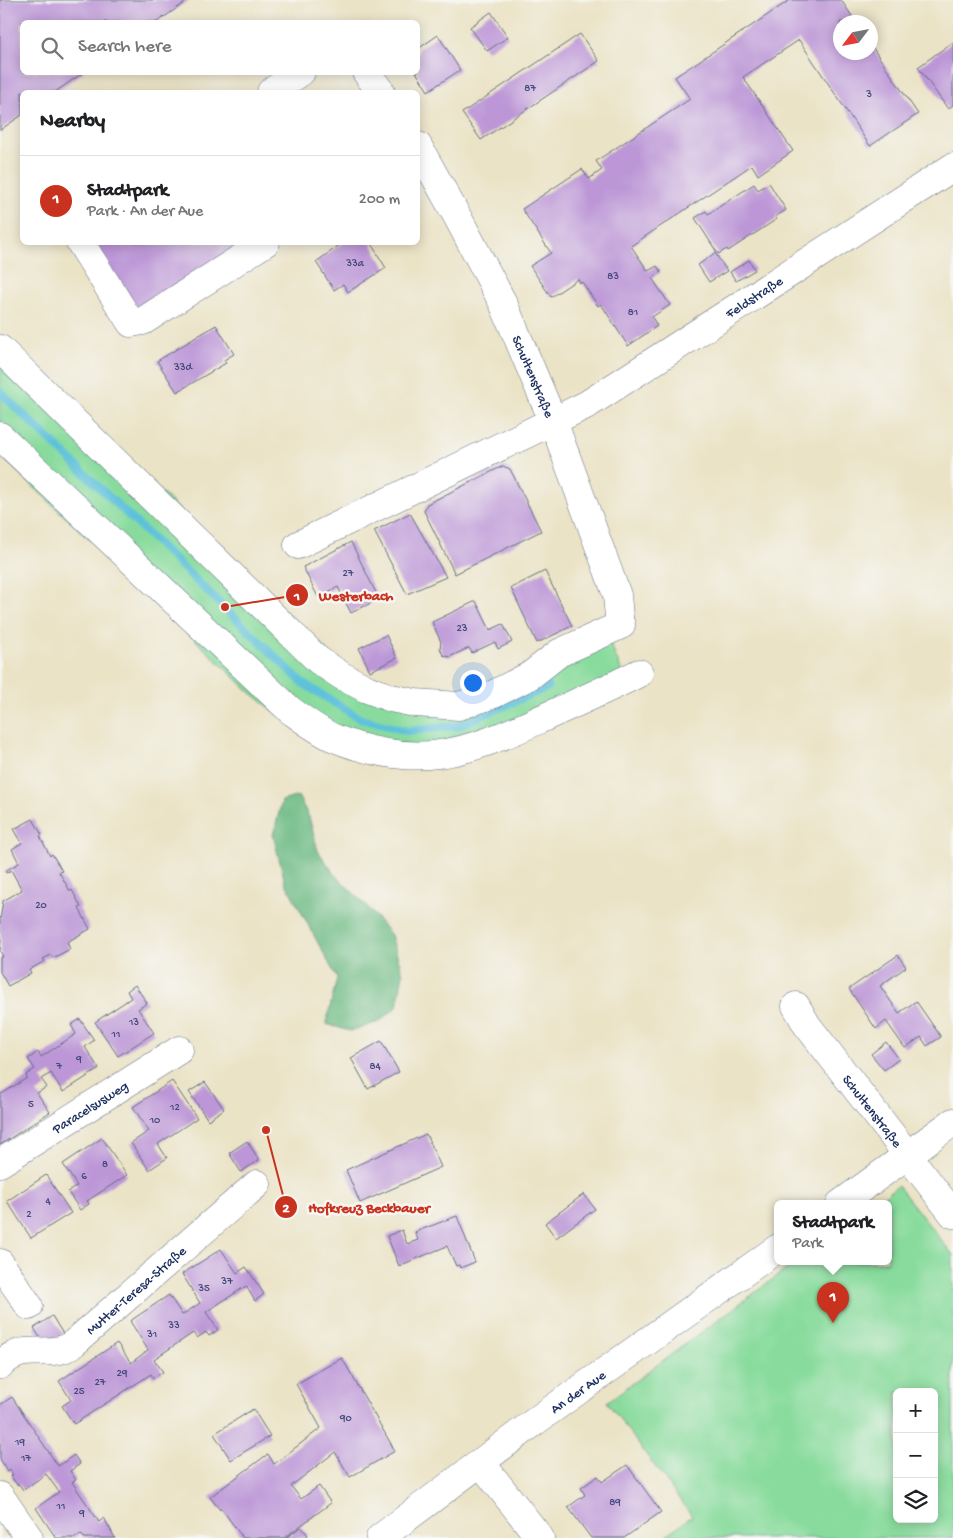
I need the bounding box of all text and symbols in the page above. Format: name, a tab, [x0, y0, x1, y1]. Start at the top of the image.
north arrow	[833, 15, 878, 60]
search box	[20, 20, 420, 75]
icon: search	[38, 34, 66, 62]
text: Search here	[78, 36, 172, 59]
house number: 87	[524, 83, 536, 95]
house number: 3	[865, 89, 872, 101]
text: Nearby	[40, 110, 105, 135]
text: Stadtpark	[87, 180, 168, 203]
text: 1	[53, 191, 59, 210]
text: 200 m	[359, 191, 400, 210]
text: Park · An der Aue	[87, 203, 203, 222]
house number: 33a	[345, 258, 365, 270]
house number: 83	[607, 271, 619, 283]
street label: Feldstraße	[722, 273, 788, 324]
house number: 81	[628, 307, 638, 319]
street label: Schultenstraße	[507, 334, 557, 421]
house number: 33d	[173, 362, 193, 374]
house number: 27	[342, 568, 354, 580]
callout: Westerbach	[284, 580, 404, 610]
text: 1	[293, 588, 300, 606]
text: Westerbach	[318, 588, 393, 606]
house number: 23	[456, 623, 468, 635]
your location	[460, 670, 486, 696]
house number: 20	[35, 900, 47, 912]
house number: 13	[128, 1017, 139, 1029]
house number: 11	[111, 1029, 120, 1041]
house number: 9	[75, 1054, 82, 1066]
house number: 7	[55, 1061, 62, 1073]
house number: 84	[369, 1061, 381, 1073]
street label: Schultenstraße	[838, 1072, 905, 1152]
street label: Paracelsusweg	[49, 1078, 132, 1139]
house number: 5	[28, 1099, 34, 1111]
house number: 12	[169, 1102, 181, 1114]
house number: 10	[149, 1115, 160, 1127]
house number: 8	[102, 1159, 108, 1171]
house number: 6	[81, 1171, 87, 1183]
callout: Hofkreuz Beckbauer	[274, 1192, 440, 1222]
house number: 4	[45, 1196, 51, 1208]
text: 2	[282, 1200, 290, 1218]
text: Hofkreuz Beckbauer	[308, 1200, 431, 1218]
popup	[774, 1200, 892, 1265]
house number: 2	[26, 1209, 32, 1221]
text: Stadtpark	[792, 1212, 874, 1235]
text: Park	[792, 1235, 823, 1254]
street label: Mutter-Teresa-Straße	[84, 1243, 191, 1340]
house number: 37	[220, 1276, 233, 1288]
pin: 1	[817, 1282, 849, 1323]
house number: 35	[197, 1283, 210, 1295]
house number: 33	[167, 1320, 180, 1332]
house number: 31	[146, 1329, 157, 1341]
street label: An der Aue	[548, 1367, 610, 1419]
house number: 29	[117, 1368, 128, 1380]
house number: 27	[94, 1377, 106, 1389]
house number: 25	[73, 1386, 85, 1398]
map controls	[893, 1388, 938, 1523]
button: +	[893, 1388, 938, 1433]
house number: 90	[339, 1413, 352, 1425]
button: −	[893, 1433, 938, 1478]
house number: 19	[14, 1437, 25, 1449]
house number: 17	[20, 1453, 31, 1465]
button: layers	[893, 1478, 938, 1523]
house number: 89	[609, 1497, 621, 1509]
house number: 11	[56, 1501, 65, 1513]
house number: 9	[78, 1508, 85, 1520]

